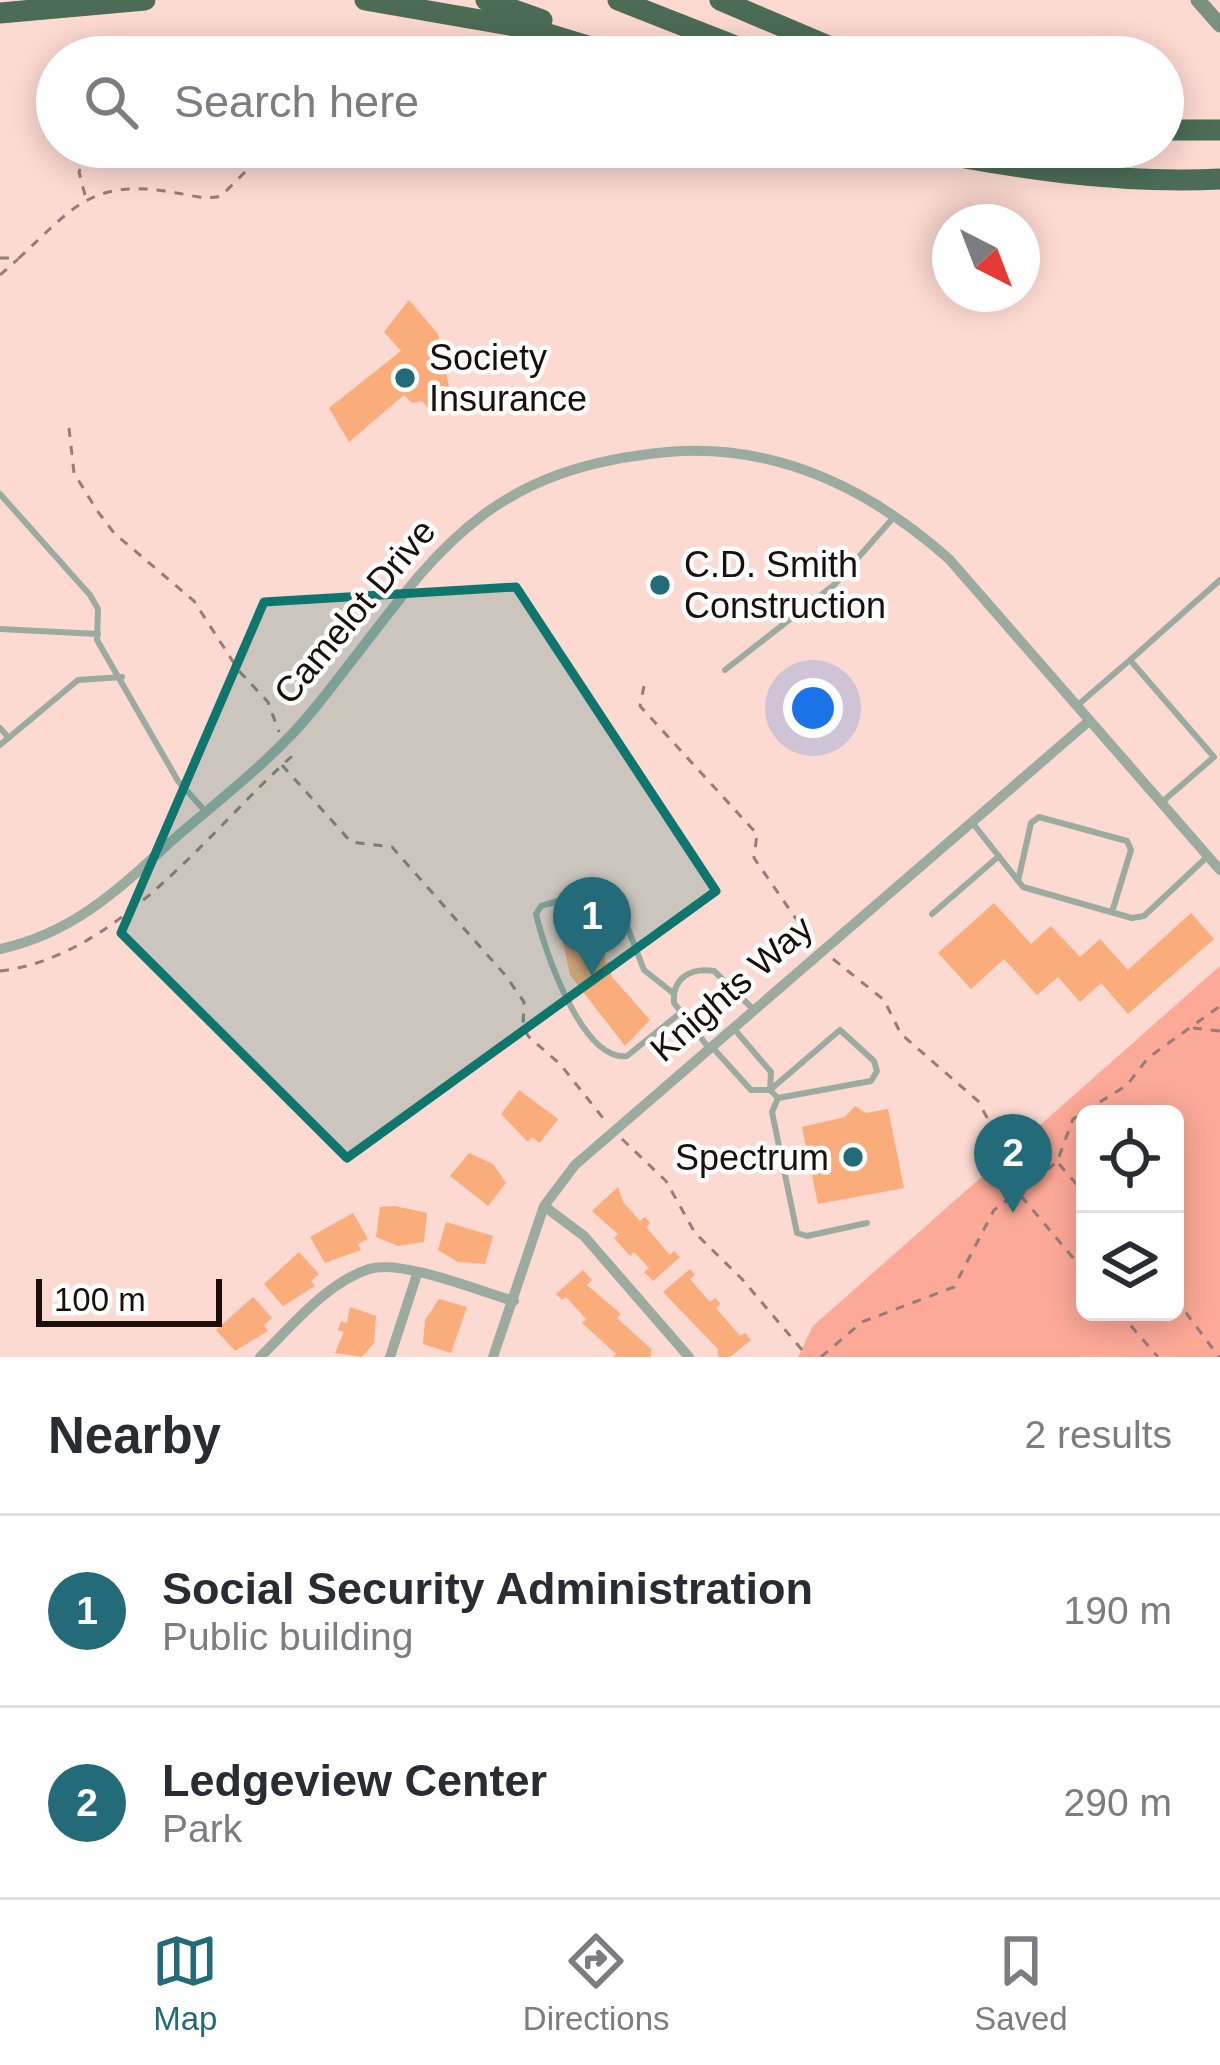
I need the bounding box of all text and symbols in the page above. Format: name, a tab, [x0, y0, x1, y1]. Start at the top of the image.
search box	[36, 36, 1184, 168]
icon: search	[78, 69, 144, 135]
text: Search here	[174, 76, 419, 127]
north arrow	[932, 204, 1040, 312]
place label: Society Insurance	[429, 337, 587, 419]
marker: Society Insurance	[392, 365, 418, 391]
street label: Camelot Drive	[265, 511, 443, 712]
place label: C.D. Smith Construction	[684, 544, 886, 626]
marker: C.D. Smith Construction	[647, 572, 673, 598]
your location	[783, 678, 843, 738]
pin: 1	[553, 877, 631, 976]
street label: Knights Way	[642, 907, 821, 1070]
map controls	[1076, 1105, 1184, 1321]
button: locate	[1076, 1105, 1184, 1213]
pin: 2	[974, 1114, 1052, 1213]
place label: Spectrum	[675, 1137, 829, 1178]
marker: Spectrum	[840, 1144, 866, 1170]
button: layers	[1076, 1213, 1184, 1321]
scale bar	[36, 1273, 222, 1326]
text: 100 m	[54, 1281, 146, 1318]
text: Nearby	[48, 1407, 221, 1464]
text: 2 results	[1025, 1413, 1172, 1456]
text: Social Security Administration	[162, 1563, 813, 1614]
text: 1	[76, 1589, 98, 1632]
text: 190 m	[1064, 1589, 1172, 1632]
text: Public building	[162, 1615, 414, 1658]
text: Ledgeview Center	[162, 1755, 547, 1806]
text: 2	[76, 1781, 98, 1824]
text: 290 m	[1064, 1781, 1172, 1824]
text: Park	[162, 1807, 242, 1850]
tab: Map	[152, 1928, 218, 2038]
tab: Directions	[523, 1928, 670, 2038]
tab: Saved	[974, 1928, 1068, 2038]

